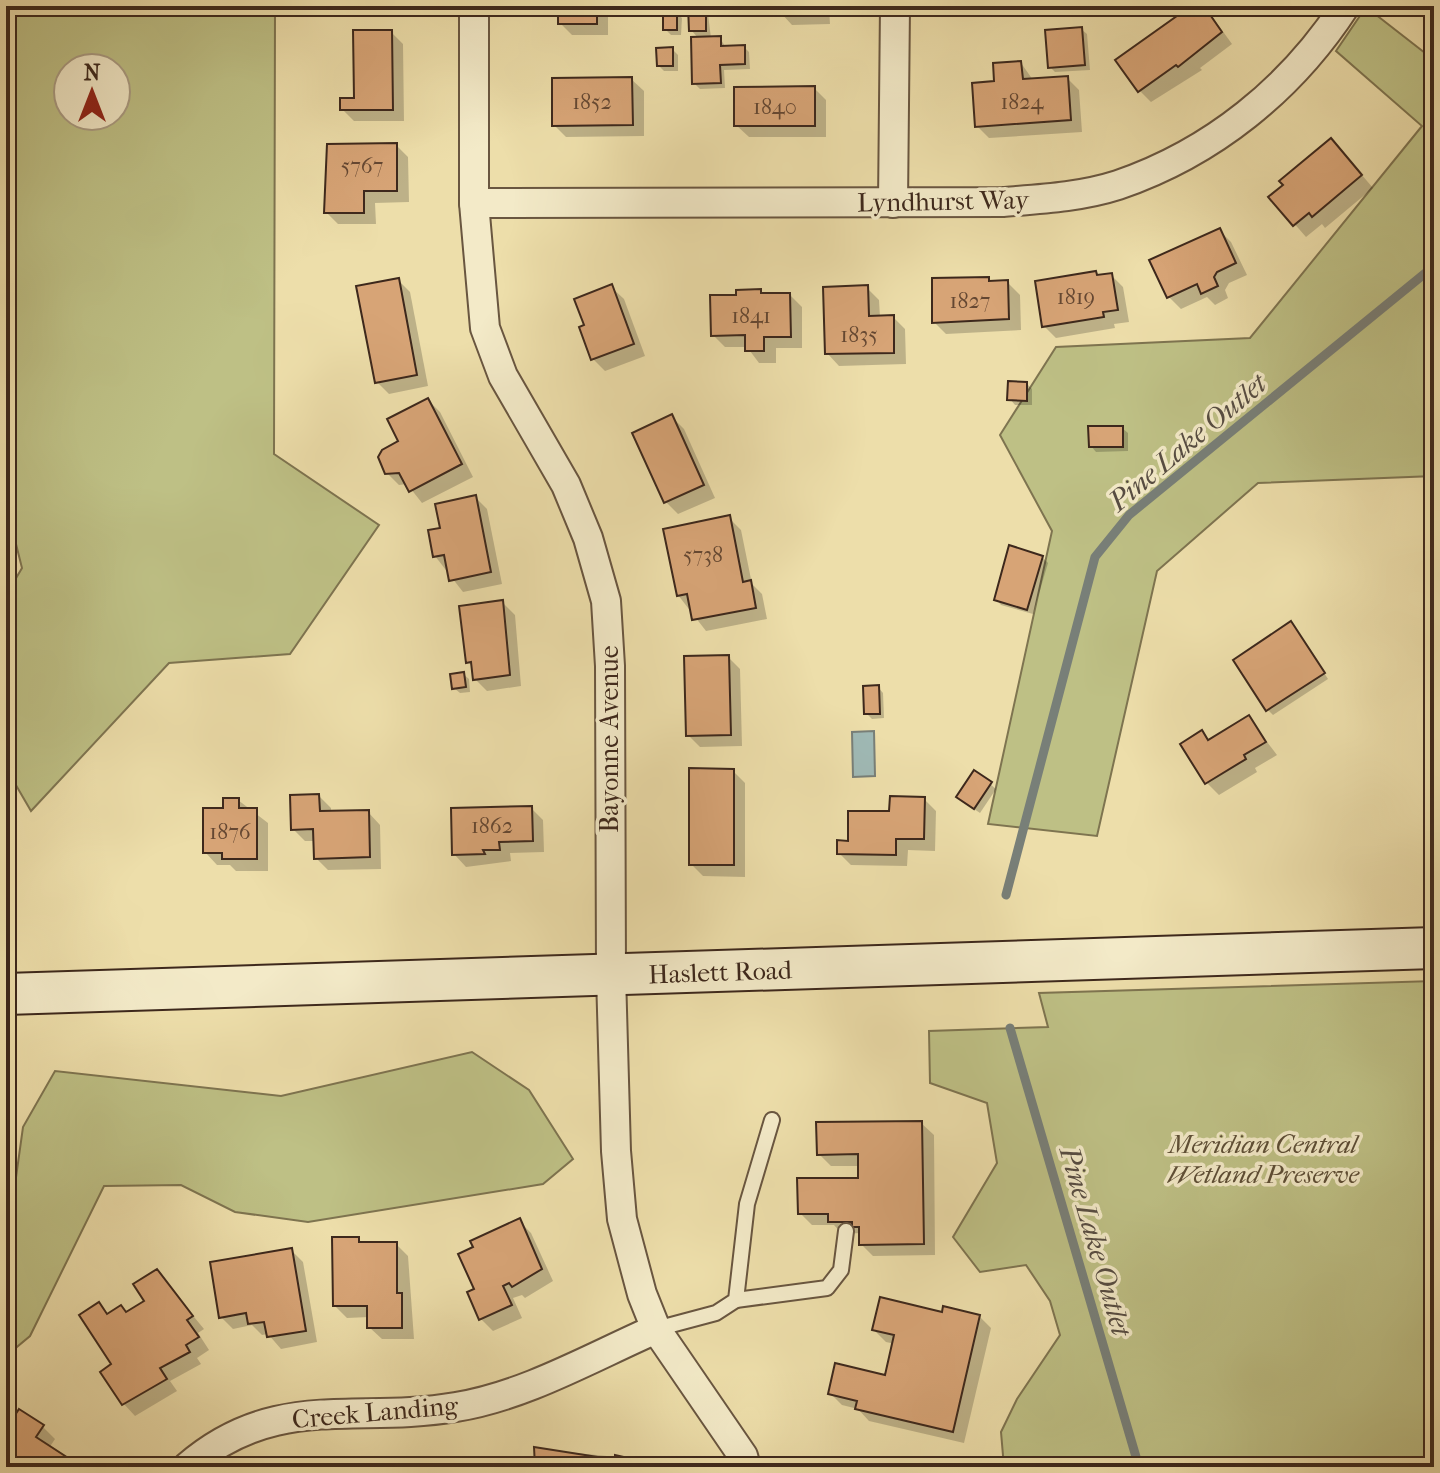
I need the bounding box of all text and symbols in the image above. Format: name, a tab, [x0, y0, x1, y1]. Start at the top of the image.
north arrow	[52, 52, 132, 132]
text: N	[84, 60, 101, 86]
house number: 1852	[572, 89, 612, 115]
house number: 1824	[1000, 89, 1045, 115]
house number: 1840	[753, 94, 797, 120]
house number: 5767	[341, 153, 383, 179]
street label: Lyndhurst Way	[857, 184, 1030, 218]
house number: 1819	[1057, 284, 1095, 310]
house number: 1827	[950, 288, 990, 314]
house number: 1841	[731, 303, 771, 329]
house number: 1835	[840, 322, 878, 348]
water label: Pine Lake Outlet	[1100, 366, 1274, 519]
house number: 5738	[683, 542, 723, 568]
street label: Bayonne Avenue	[594, 645, 625, 833]
house number: 1862	[471, 813, 513, 839]
house number: 1876	[209, 819, 251, 845]
street label: Haslett Road	[648, 954, 793, 991]
park label: Meridian Central Wetland Preserve	[1167, 1129, 1361, 1190]
water label: Pine Lake Outlet	[1052, 1141, 1139, 1341]
street label: Creek Landing	[291, 1390, 460, 1435]

